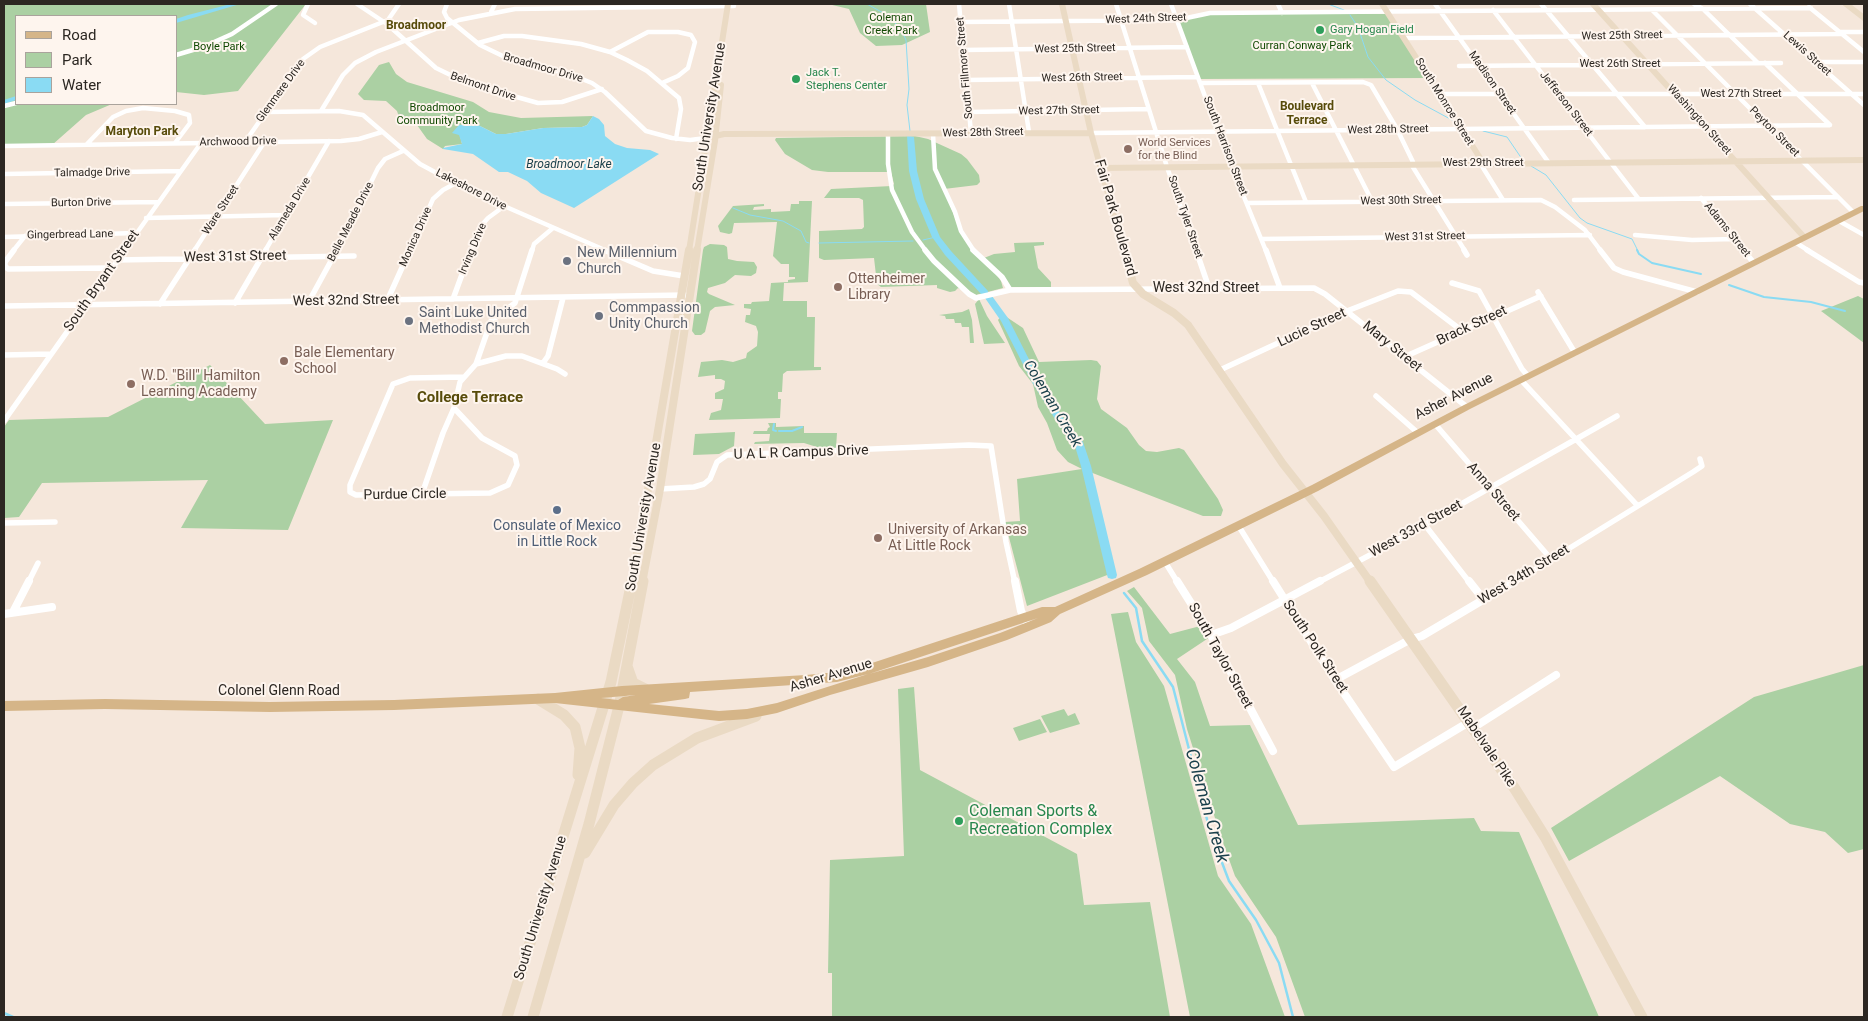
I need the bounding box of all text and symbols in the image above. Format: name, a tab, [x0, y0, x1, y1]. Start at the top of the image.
park label: Coleman Creek Park	[865, 11, 917, 37]
street label: West 24th Street	[1105, 11, 1187, 27]
legend	[15, 15, 178, 105]
street label: South Fillmore Street	[954, 16, 976, 120]
district label: Broadmoor	[386, 19, 446, 33]
place label: Gary Hogan Field	[1330, 23, 1414, 37]
marker: Gary Hogan Field	[1314, 24, 1326, 36]
text: Road	[62, 26, 96, 44]
street label: West 25th Street	[1581, 29, 1663, 43]
street label: Lewis Street	[1780, 29, 1834, 79]
park label: Curran Conway Park	[1252, 39, 1352, 53]
park label: Boyle Park	[193, 40, 245, 54]
street label: South University Avenue	[690, 42, 730, 192]
street label: West 25th Street	[1034, 42, 1116, 56]
street label: Madison Street	[1465, 49, 1519, 117]
street label: Broadmoor Drive	[502, 50, 584, 86]
text: Park	[62, 51, 92, 69]
street label: South Monroe Street	[1412, 56, 1476, 148]
street label: Glenmere Drive	[254, 57, 308, 125]
street label: West 26th Street	[1579, 57, 1661, 71]
place label: Jack T. Stephens Center	[806, 66, 887, 92]
street label: Jefferson Street	[1537, 69, 1595, 139]
street label: Belmont Drive	[449, 70, 517, 104]
street label: West 26th Street	[1041, 71, 1123, 85]
marker: Jack T. Stephens Center	[790, 73, 802, 85]
text: Water	[62, 76, 101, 94]
street label: Washington Street	[1664, 82, 1734, 158]
street label: West 27th Street	[1700, 87, 1782, 101]
street label: South Harrison Street	[1200, 95, 1250, 197]
district label: Boulevard Terrace	[1280, 100, 1334, 128]
park label: Broadmoor Community Park	[396, 101, 478, 127]
street label: West 27th Street	[1018, 104, 1100, 118]
street label: Peyton Street	[1746, 104, 1802, 160]
street label: West 28th Street	[1347, 123, 1429, 137]
district label: Maryton Park	[106, 125, 178, 139]
street label: West 28th Street	[942, 126, 1024, 140]
street label: Archwood Drive	[199, 135, 277, 149]
place label: World Services for the Blind	[1138, 136, 1211, 162]
marker: World Services for the Blind	[1122, 143, 1134, 155]
street label: West 29th Street	[1442, 156, 1524, 170]
water label: Broadmoor Lake	[526, 158, 612, 172]
street label: Fair Park Boulevard	[1090, 158, 1140, 278]
street label: Talmadge Drive	[54, 166, 130, 180]
street label: Lakeshore Drive	[433, 166, 509, 214]
street label: South Tyler Street	[1165, 174, 1205, 260]
street label: Alameda Drive	[266, 175, 314, 243]
street label: Belle Meade Drive	[325, 180, 377, 264]
street label: Ware Street	[200, 183, 242, 237]
street label: West 30th Street	[1360, 194, 1442, 208]
street label: Burton Drive	[51, 196, 111, 210]
street label: Adams Street	[1701, 200, 1753, 260]
street label: Monica Drive	[397, 205, 435, 269]
street label: Irving Drive	[456, 221, 490, 277]
street label: South Bryant Street	[61, 227, 143, 335]
street label: Gingerbread Lane	[27, 228, 113, 242]
street label: West 31st Street	[1384, 230, 1466, 244]
place label: New Millennium Church	[577, 245, 677, 278]
street label: West 31st Street	[183, 248, 287, 266]
marker: New Millennium Church	[561, 255, 573, 267]
place label: Ottenheimer Library	[848, 271, 925, 304]
street label: West 32nd Street	[1153, 280, 1259, 296]
marker: Ottenheimer Library	[832, 281, 844, 293]
street label: West 32nd Street	[293, 292, 399, 310]
place label: Commpassion Unity Church	[609, 300, 700, 332]
street label: Brack Street	[1434, 302, 1510, 350]
place label: Saint Luke United Methodist Church	[419, 305, 530, 338]
street label: Lucie Street	[1275, 305, 1349, 351]
marker: Commpassion Unity Church	[593, 310, 605, 322]
marker: Saint Luke United Methodist Church	[403, 315, 415, 327]
street label: Mary Street	[1359, 318, 1425, 376]
place label: Bale Elementary School	[294, 345, 395, 378]
marker: Bale Elementary School	[278, 355, 290, 367]
water label: Coleman Creek	[1019, 357, 1085, 451]
place label: W.D. "Bill" Hamilton Learning Academy	[141, 368, 260, 401]
street label: Asher Avenue	[1412, 370, 1496, 424]
marker: W.D. "Bill" Hamilton Learning Academy	[125, 378, 137, 390]
district label: College Terrace	[417, 389, 523, 407]
street label: South University Avenue	[623, 442, 665, 592]
street label: U A L R Campus Drive	[733, 442, 869, 464]
street label: Anna Street	[1463, 459, 1523, 525]
street label: Purdue Circle	[363, 486, 447, 504]
street label: West 33rd Street	[1367, 497, 1465, 561]
marker: Consulate of Mexico in Little Rock	[551, 504, 563, 516]
place label: Consulate of Mexico in Little Rock	[493, 518, 621, 550]
place label: University of Arkansas At Little Rock	[888, 522, 1027, 554]
marker: University of Arkansas At Little Rock	[872, 532, 884, 544]
street label: West 34th Street	[1475, 541, 1573, 609]
street label: South Polk Street	[1279, 597, 1351, 697]
street label: South Taylor Street	[1184, 600, 1256, 712]
street label: Asher Avenue	[788, 655, 874, 697]
street label: Colonel Glenn Road	[218, 683, 340, 699]
street label: Mabelvale Pike	[1453, 703, 1519, 791]
water label: Coleman Creek	[1179, 746, 1233, 866]
place label: Coleman Sports & Recreation Complex	[969, 802, 1112, 840]
marker: Coleman Sports & Recreation Complex	[953, 815, 965, 827]
street label: South University Avenue	[511, 834, 571, 982]

